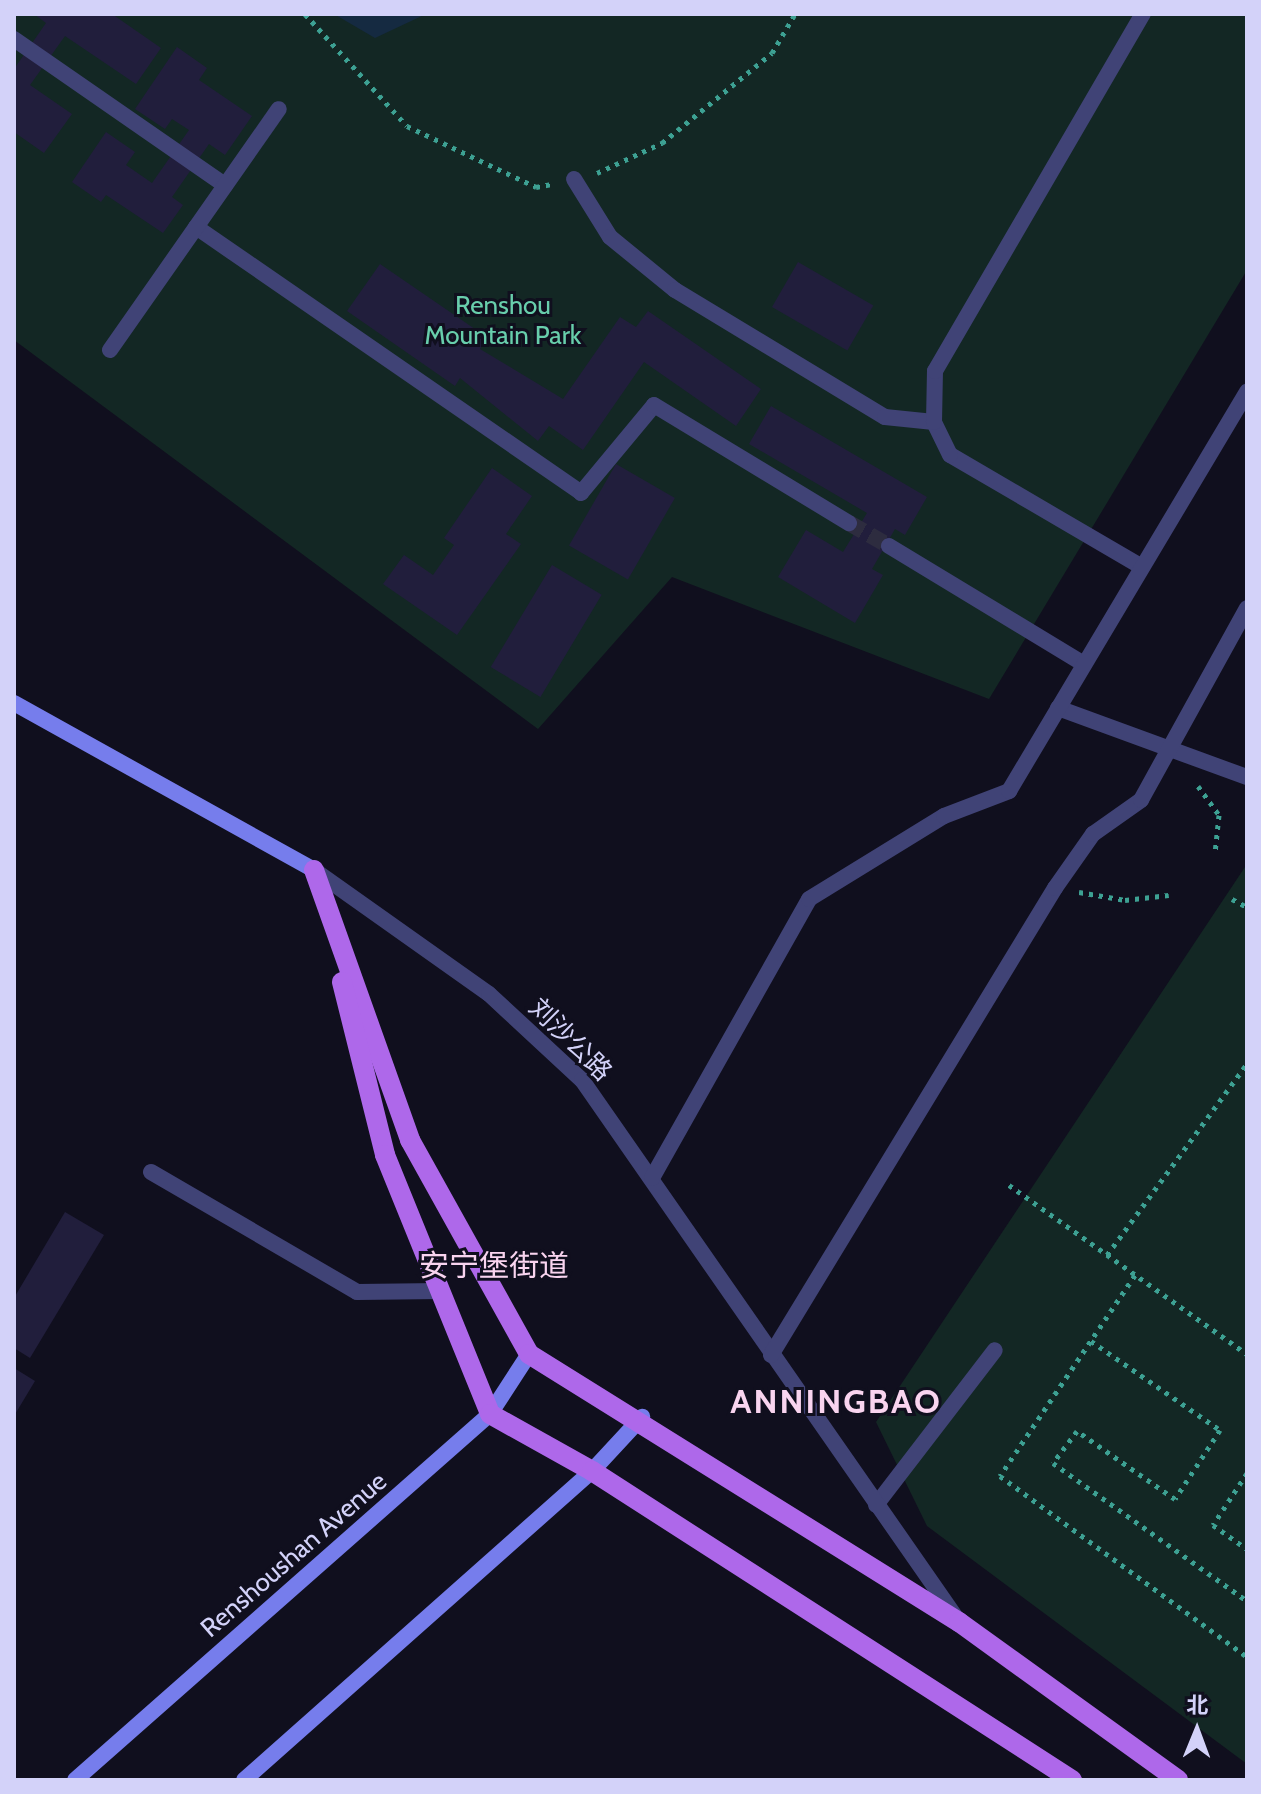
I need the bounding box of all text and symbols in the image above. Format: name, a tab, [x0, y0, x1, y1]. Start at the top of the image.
park label: Renshou Mountain Park	[424, 290, 582, 352]
street label: 刘沙公路	[522, 992, 618, 1088]
district label: 安宁堡街道	[419, 1248, 569, 1284]
district label: ANNINGBAO	[730, 1382, 942, 1422]
street label: Renshoushan Avenue	[195, 1466, 393, 1644]
north arrow	[1157, 1690, 1237, 1770]
text: 北	[1186, 1692, 1209, 1719]

